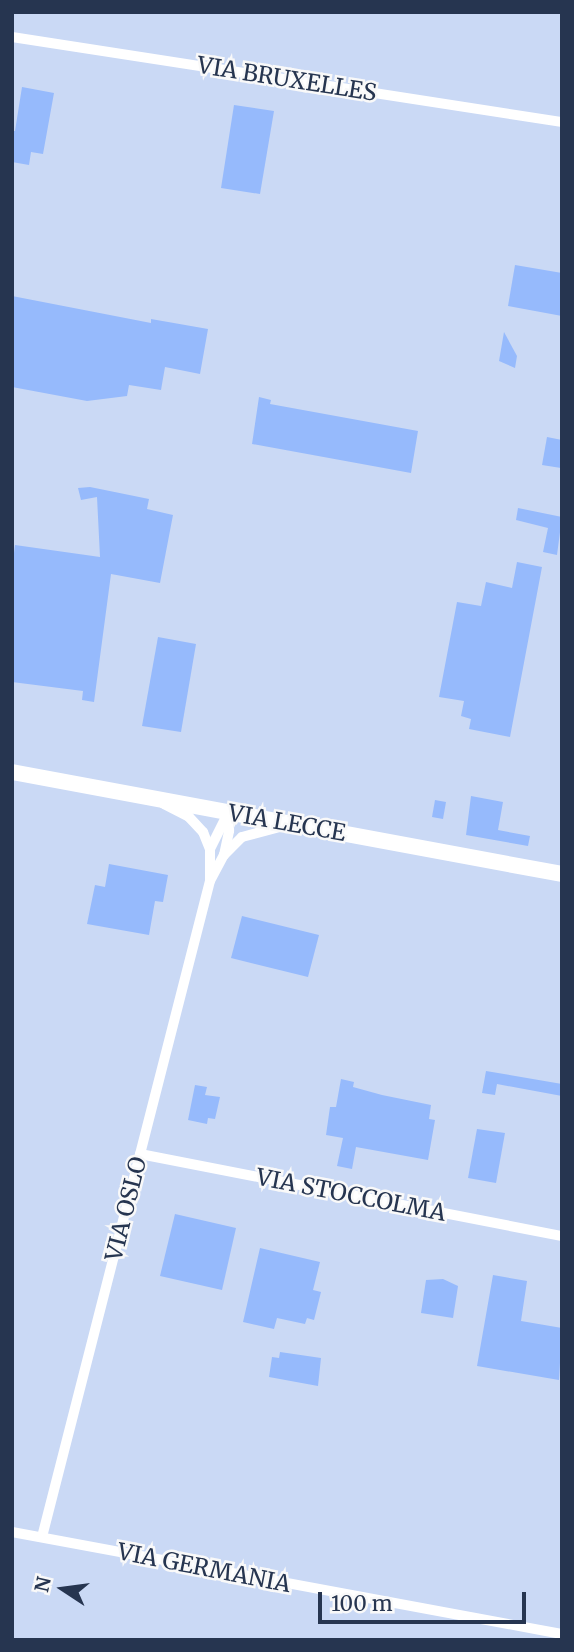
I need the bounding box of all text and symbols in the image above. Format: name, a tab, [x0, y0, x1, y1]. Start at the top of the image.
street label: VIA BRUXELLES	[195, 51, 379, 107]
street label: VIA LECCE	[226, 799, 348, 847]
street label: VIA OSLO	[100, 1154, 152, 1264]
street label: VIA STOCCOLMA	[254, 1163, 448, 1227]
street label: VIA GERMANIA	[115, 1538, 293, 1598]
north arrow	[28, 1554, 98, 1624]
text: N	[29, 1574, 56, 1594]
scale bar	[322, 1578, 530, 1622]
text: 100 m	[331, 1590, 393, 1617]

